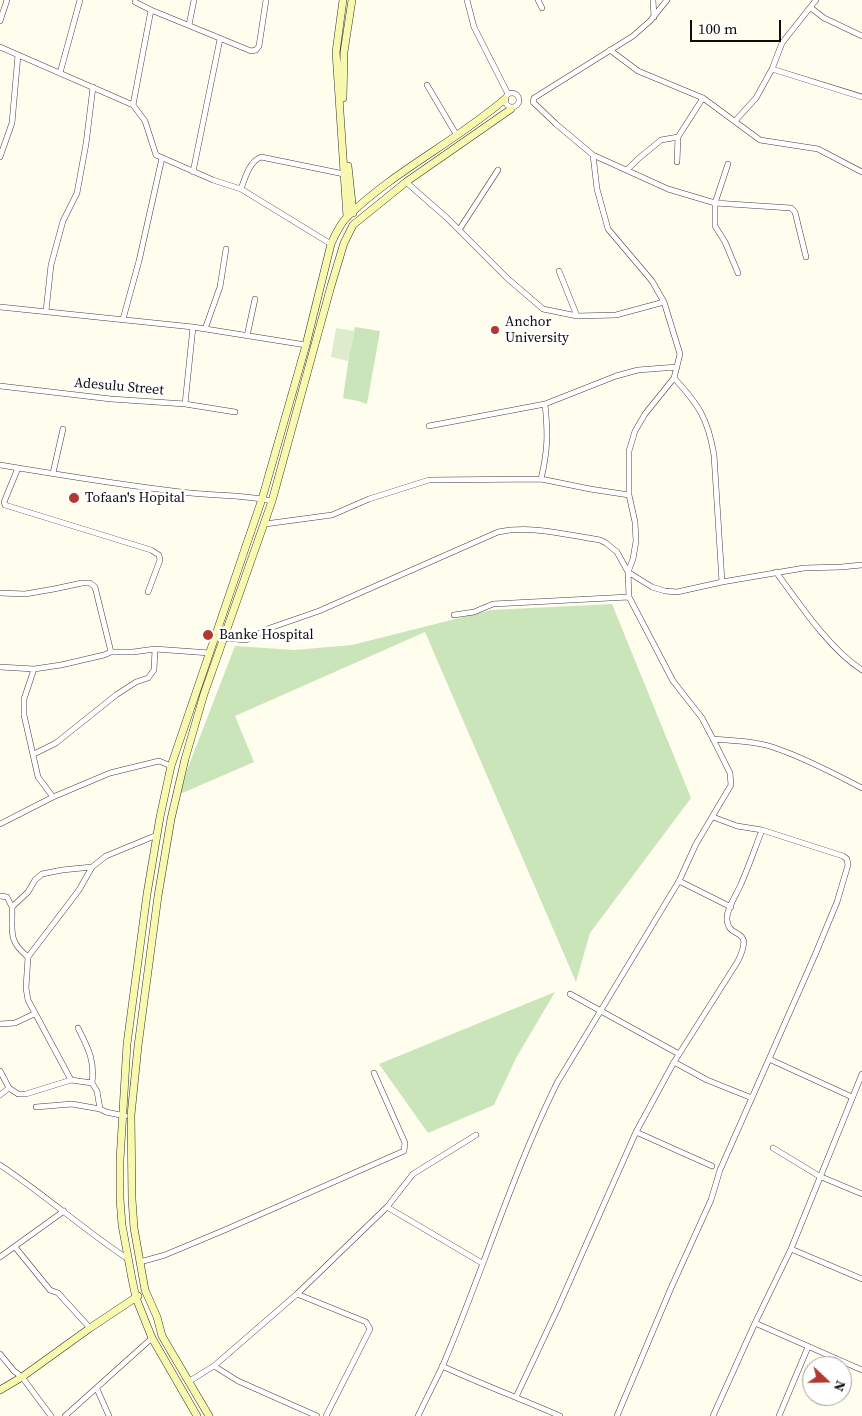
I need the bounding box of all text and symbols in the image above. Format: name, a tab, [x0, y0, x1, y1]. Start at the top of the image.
scale bar	[692, 10, 783, 42]
text: 100 m	[698, 18, 738, 39]
place label: Anchor University	[505, 314, 569, 347]
marker: Anchor University	[489, 324, 501, 336]
street label: Adesulu Street	[73, 375, 165, 399]
place label: Tofaan's Hopital	[85, 490, 185, 506]
marker: Tofaan's Hopital	[67, 491, 81, 505]
place label: Banke Hospital	[219, 627, 314, 643]
marker: Banke Hospital	[201, 628, 215, 642]
north arrow	[802, 1356, 852, 1406]
text: N	[829, 1378, 851, 1394]

